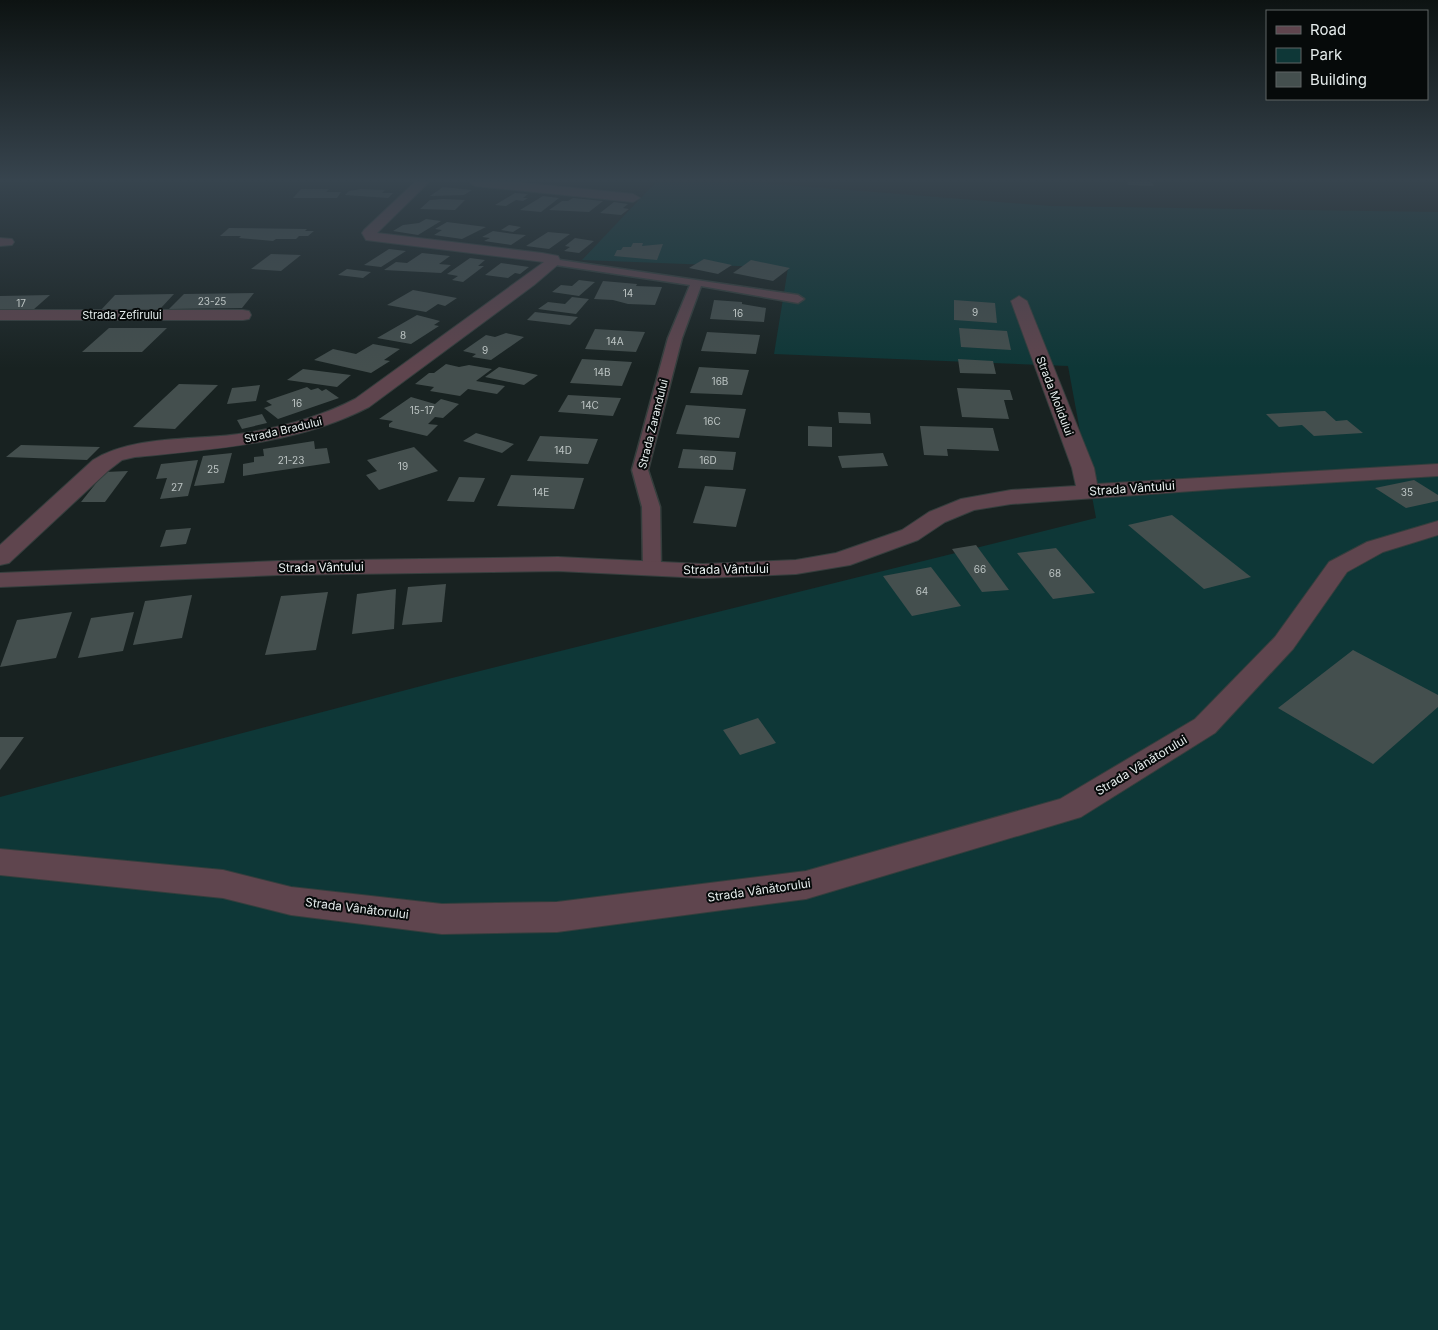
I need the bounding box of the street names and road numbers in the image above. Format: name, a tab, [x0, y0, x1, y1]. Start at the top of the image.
street label: Strada Zefirului	[82, 308, 162, 322]
street label: Strada Molidului	[1033, 354, 1077, 438]
street label: Strada Zarandului	[635, 378, 671, 470]
street label: Strada Bradului	[243, 414, 323, 446]
street label: Strada Vântului	[1089, 478, 1175, 498]
street label: Strada Vântului	[278, 559, 364, 575]
street label: Strada Vântului	[683, 561, 769, 577]
street label: Strada Vânătorului	[1093, 732, 1190, 798]
street label: Strada Vânătorului	[706, 875, 812, 905]
street label: Strada Vânătorului	[304, 894, 410, 922]

